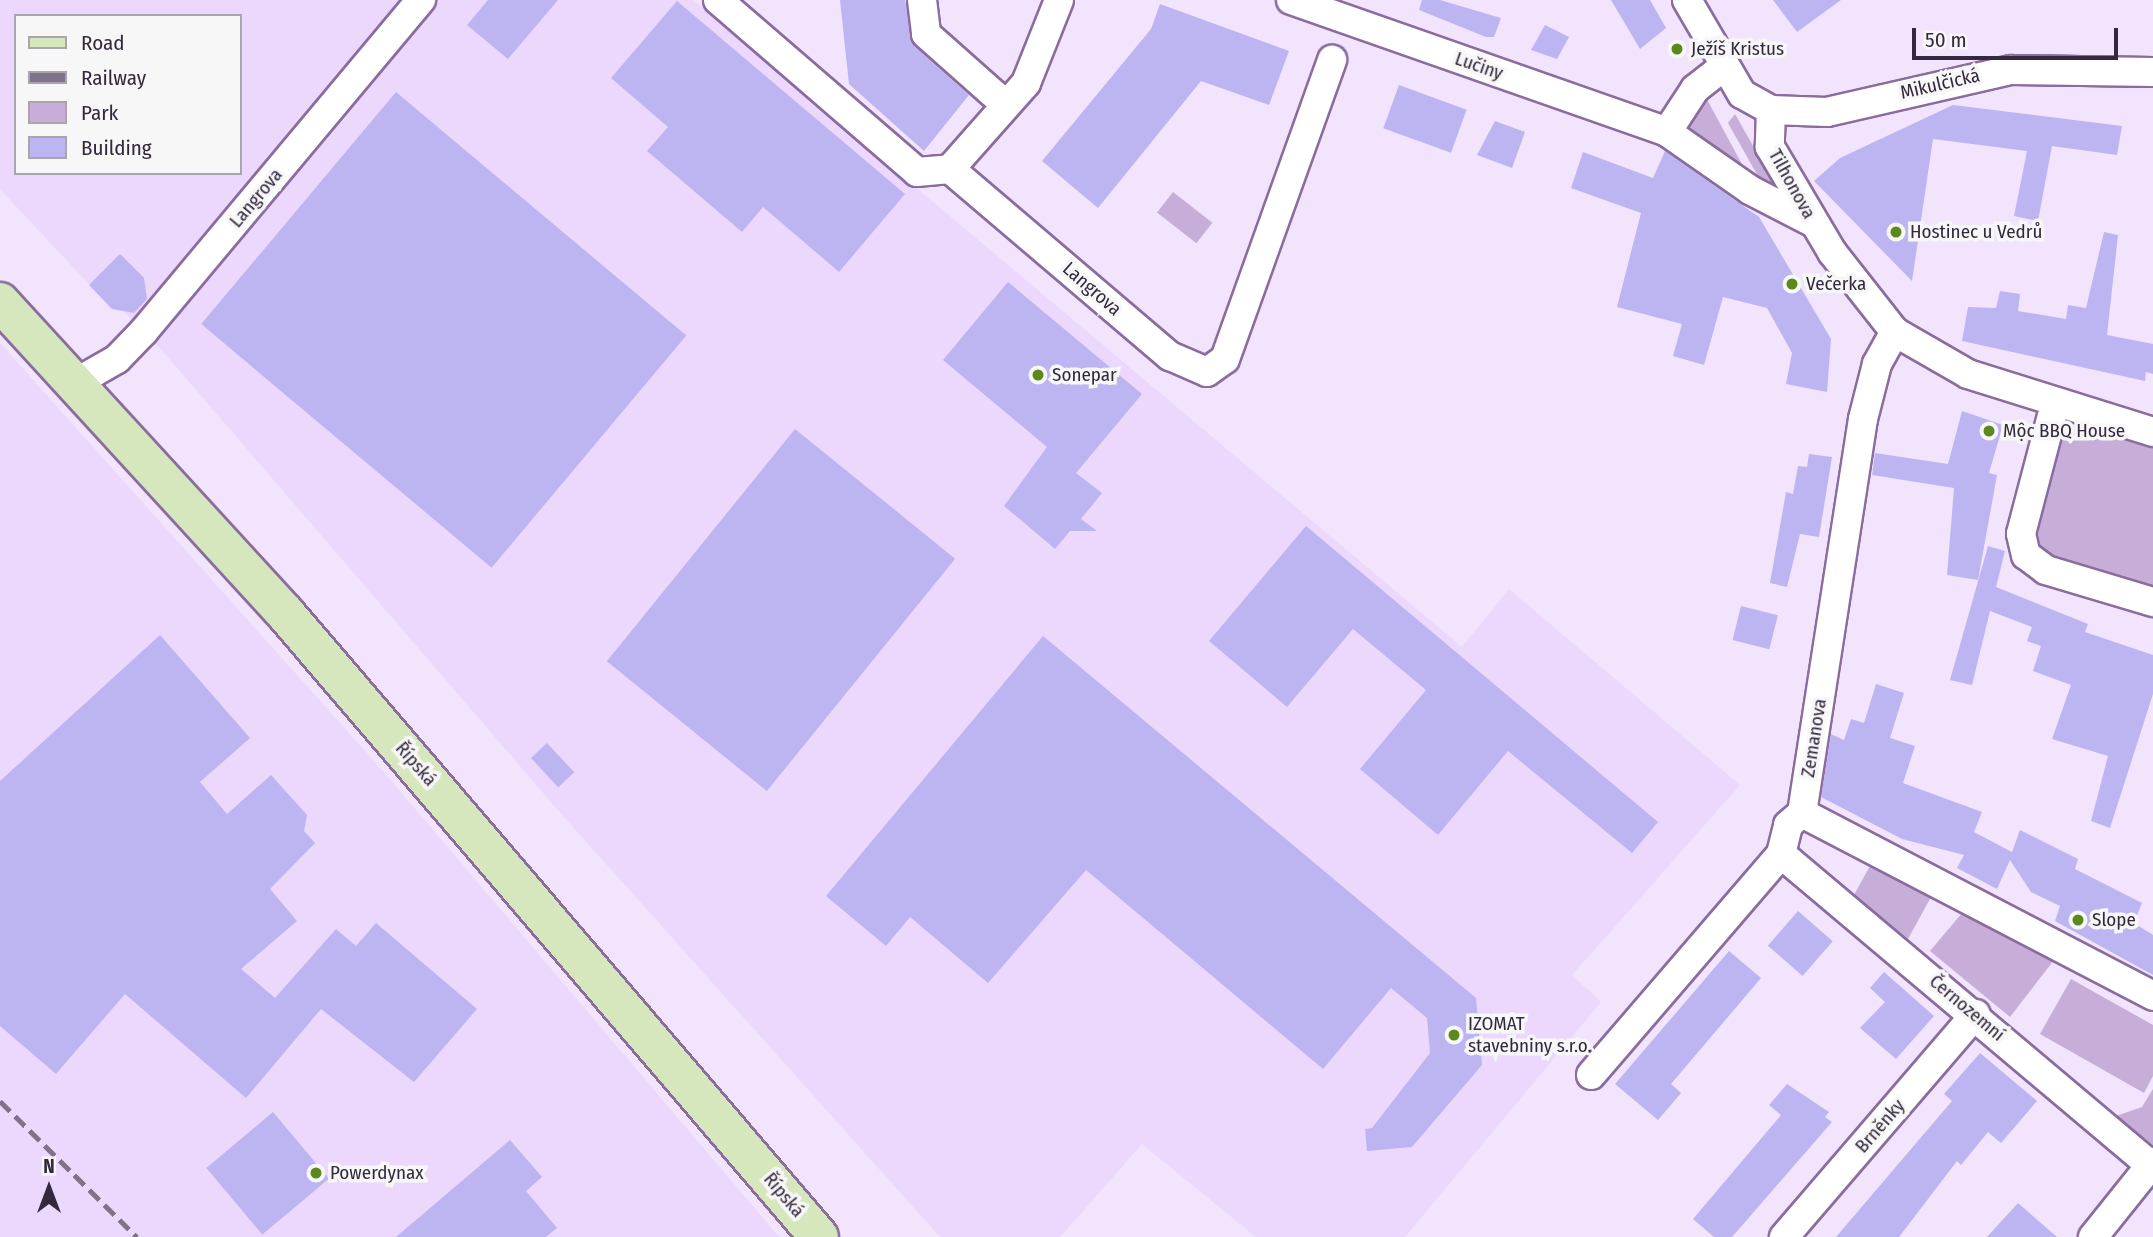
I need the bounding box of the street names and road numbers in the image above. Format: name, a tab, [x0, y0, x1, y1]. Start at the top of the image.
street label: Lučiny	[1452, 47, 1506, 85]
street label: Mikulčická	[1898, 64, 1982, 104]
street label: Tilhonova	[1764, 145, 1820, 223]
street label: Langrova	[225, 164, 287, 232]
street label: Langrova	[1058, 257, 1126, 321]
street label: Zemanova	[1797, 697, 1831, 779]
street label: Řípská	[391, 737, 441, 791]
street label: Černozemní	[1925, 970, 2009, 1046]
street label: Brněnky	[1850, 1094, 1910, 1158]
street label: Řípská	[759, 1168, 809, 1222]

